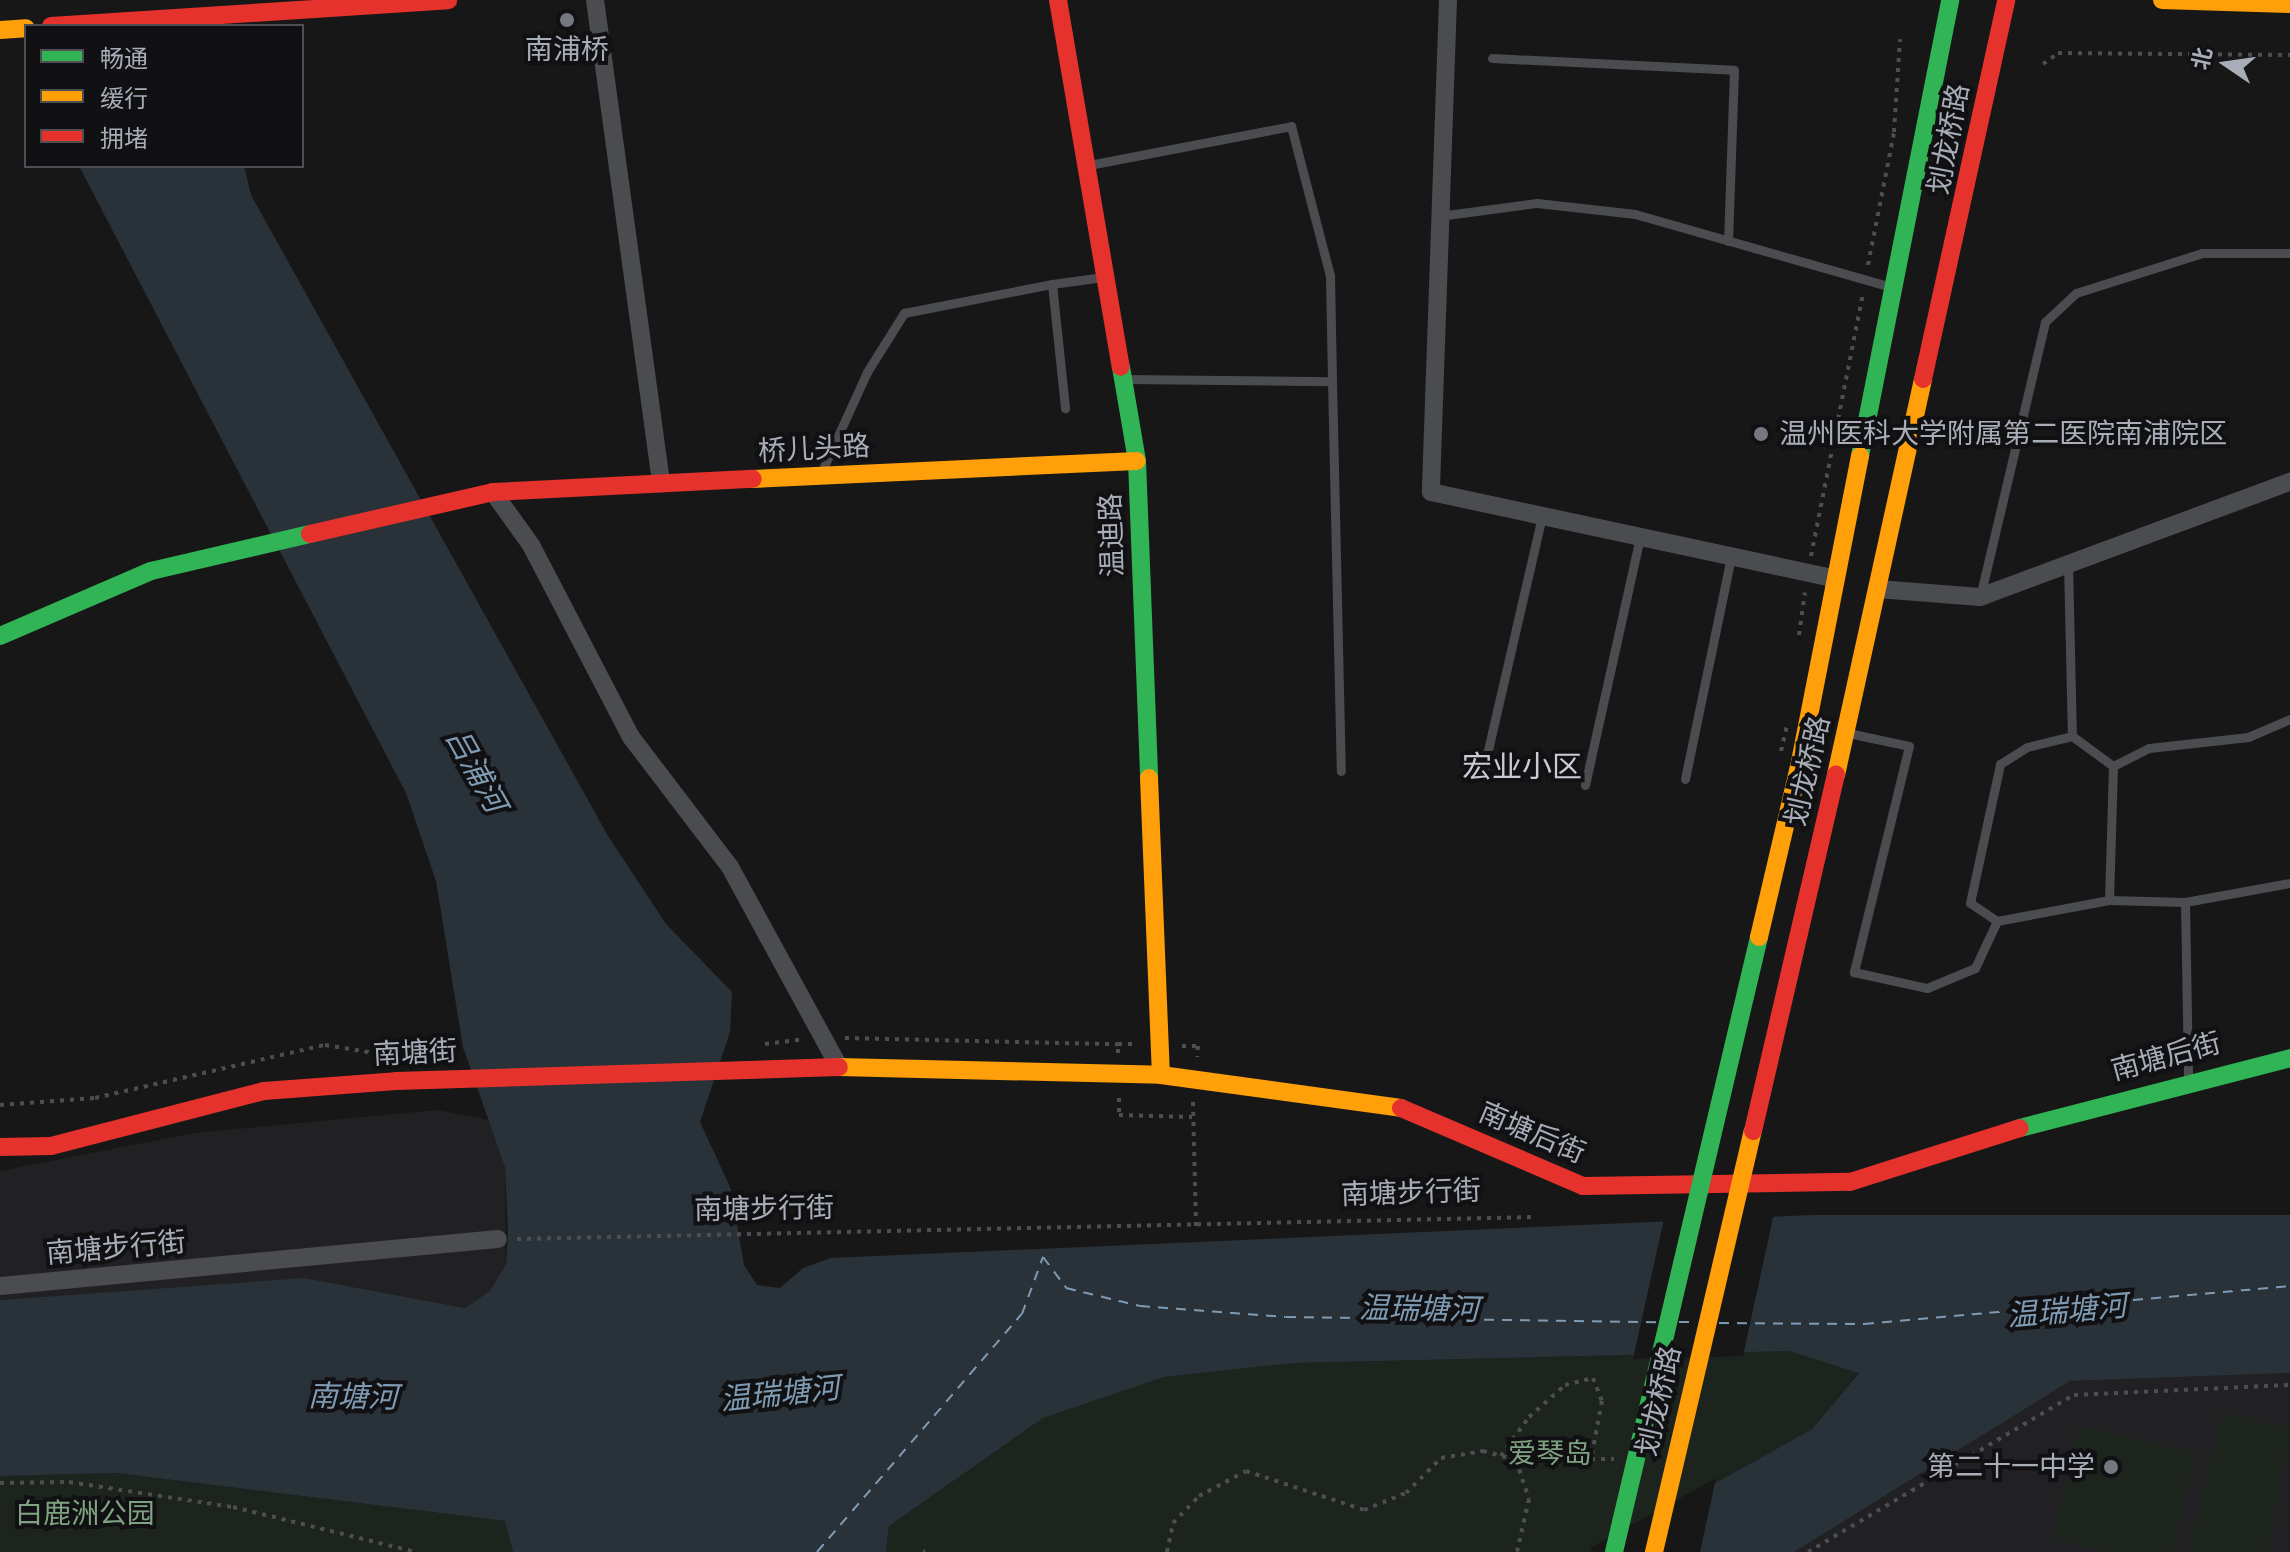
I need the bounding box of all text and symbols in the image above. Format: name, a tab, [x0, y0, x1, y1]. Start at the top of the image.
marker: 南浦桥	[558, 11, 576, 29]
legend	[24, 24, 304, 168]
north arrow	[2186, 24, 2266, 104]
place label: 南浦桥	[525, 33, 609, 67]
text: 畅通	[100, 44, 148, 74]
text: 北	[2186, 45, 2218, 72]
street label: 划龙桥路	[1922, 81, 1976, 197]
text: 缓行	[100, 84, 148, 114]
text: 拥堵	[100, 124, 148, 154]
place label: 温州医科大学附属第二医院南浦院区	[1779, 417, 2227, 451]
marker: 温州医科大学附属第二医院南浦院区	[1750, 423, 1772, 445]
street label: 桥儿头路	[757, 429, 871, 469]
street label: 温迪路	[1094, 492, 1130, 578]
street label: 划龙桥路	[1779, 713, 1837, 829]
water label: 吕浦河	[437, 723, 513, 819]
district label: 宏业小区	[1462, 750, 1582, 786]
street label: 南塘后街	[2108, 1026, 2224, 1088]
street label: 南塘街	[372, 1034, 458, 1072]
street label: 南塘后街	[1474, 1096, 1590, 1170]
street label: 南塘步行街	[1340, 1174, 1482, 1212]
street label: 南塘步行街	[694, 1191, 834, 1227]
street label: 南塘步行街	[45, 1225, 187, 1271]
water label: 温瑞塘河	[2006, 1289, 2128, 1335]
water label: 温瑞塘河	[1359, 1291, 1479, 1329]
street label: 划龙桥路	[1630, 1343, 1688, 1459]
water label: 温瑞塘河	[718, 1371, 842, 1419]
water label: 南塘河	[308, 1379, 398, 1417]
park label: 爱琴岛	[1508, 1437, 1592, 1471]
place label: 第二十一中学	[1927, 1450, 2095, 1484]
marker: 第二十一中学	[2102, 1458, 2120, 1476]
park label: 白鹿洲公园	[15, 1497, 155, 1531]

